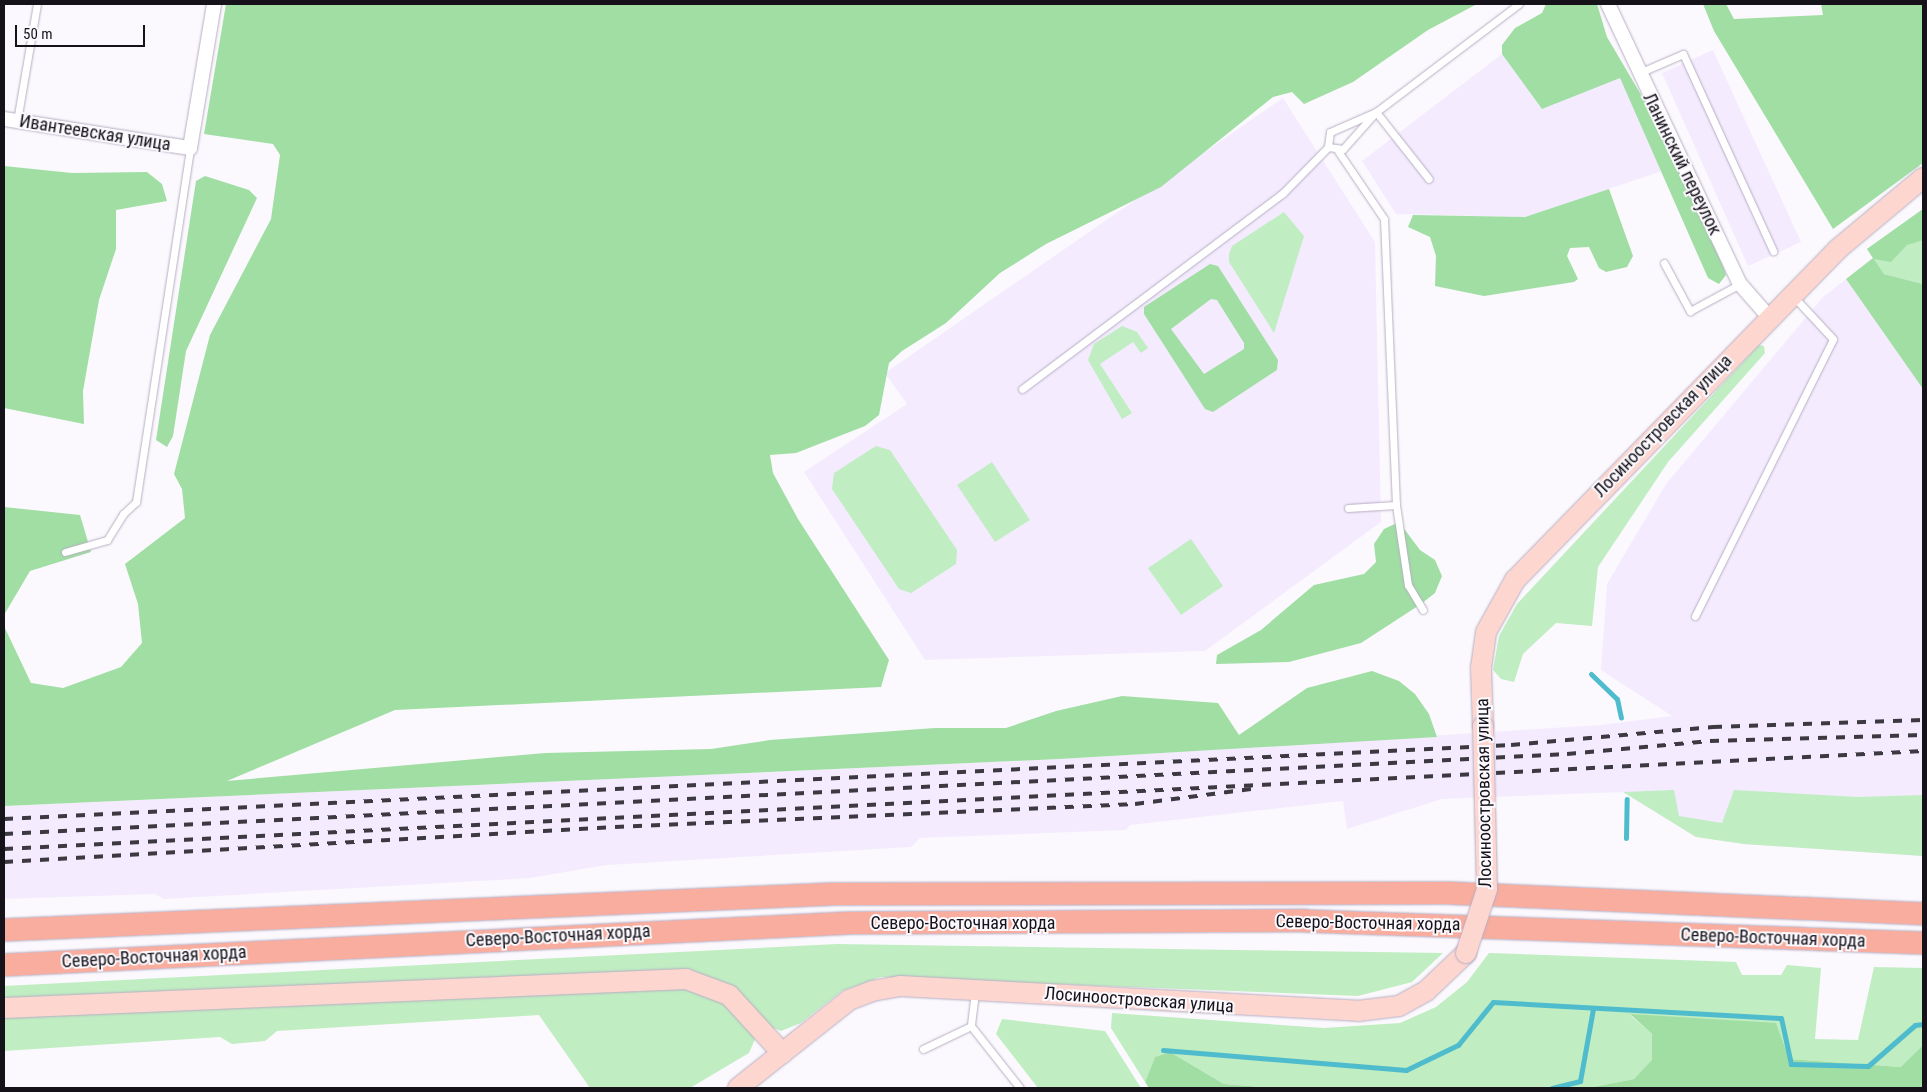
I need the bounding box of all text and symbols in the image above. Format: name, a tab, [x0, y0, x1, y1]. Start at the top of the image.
scale bar	[18, 15, 148, 47]
text: 50 m	[23, 25, 53, 43]
street label: Ланинский переулок	[1638, 89, 1726, 239]
street label: Ивантеевская улица	[18, 110, 172, 156]
street label: Лосиноостровская улица	[1589, 350, 1737, 502]
street label: Лосиноостровская улица	[1472, 698, 1496, 888]
street label: Северо-Восточная хорда	[1275, 911, 1461, 935]
street label: Северо-Восточная хорда	[870, 912, 1056, 934]
street label: Северо-Восточная хорда	[465, 920, 651, 952]
street label: Северо-Восточная хорда	[1680, 924, 1866, 952]
street label: Северо-Восточная хорда	[61, 941, 247, 973]
street label: Лосиноостровская улица	[1044, 983, 1234, 1017]

